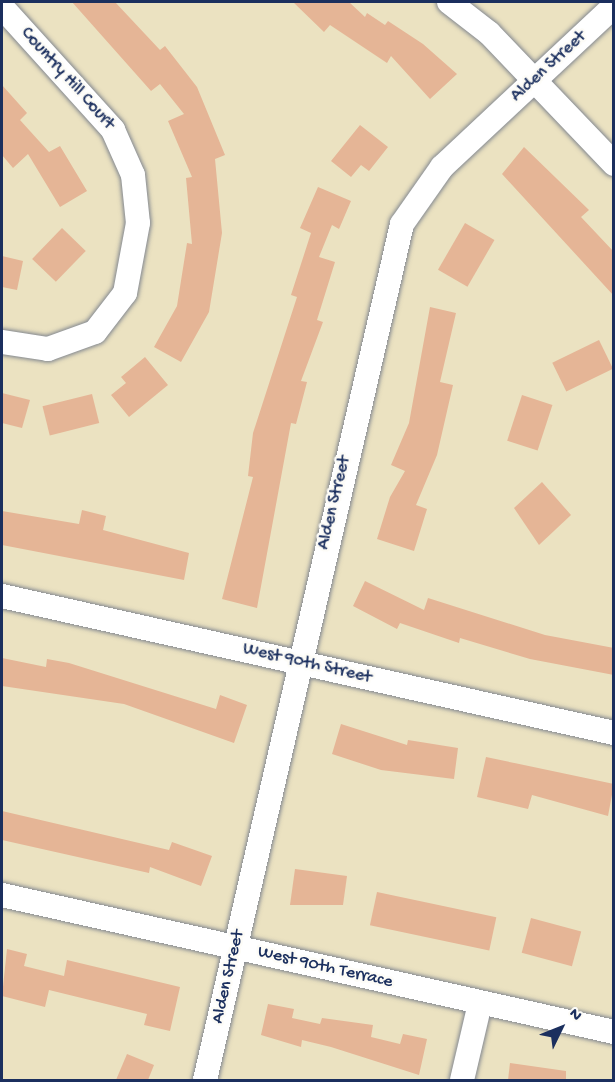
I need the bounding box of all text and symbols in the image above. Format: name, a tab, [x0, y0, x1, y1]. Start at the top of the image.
street label: Country Hill Court	[15, 23, 119, 135]
street label: Alden Street	[507, 27, 591, 107]
street label: Alden Street	[314, 454, 356, 552]
street label: West 90th Street	[241, 639, 373, 689]
street label: Alden Street	[208, 928, 250, 1026]
street label: West 90th Terrace	[255, 942, 395, 994]
north arrow	[531, 998, 591, 1058]
text: N	[564, 1005, 585, 1026]

